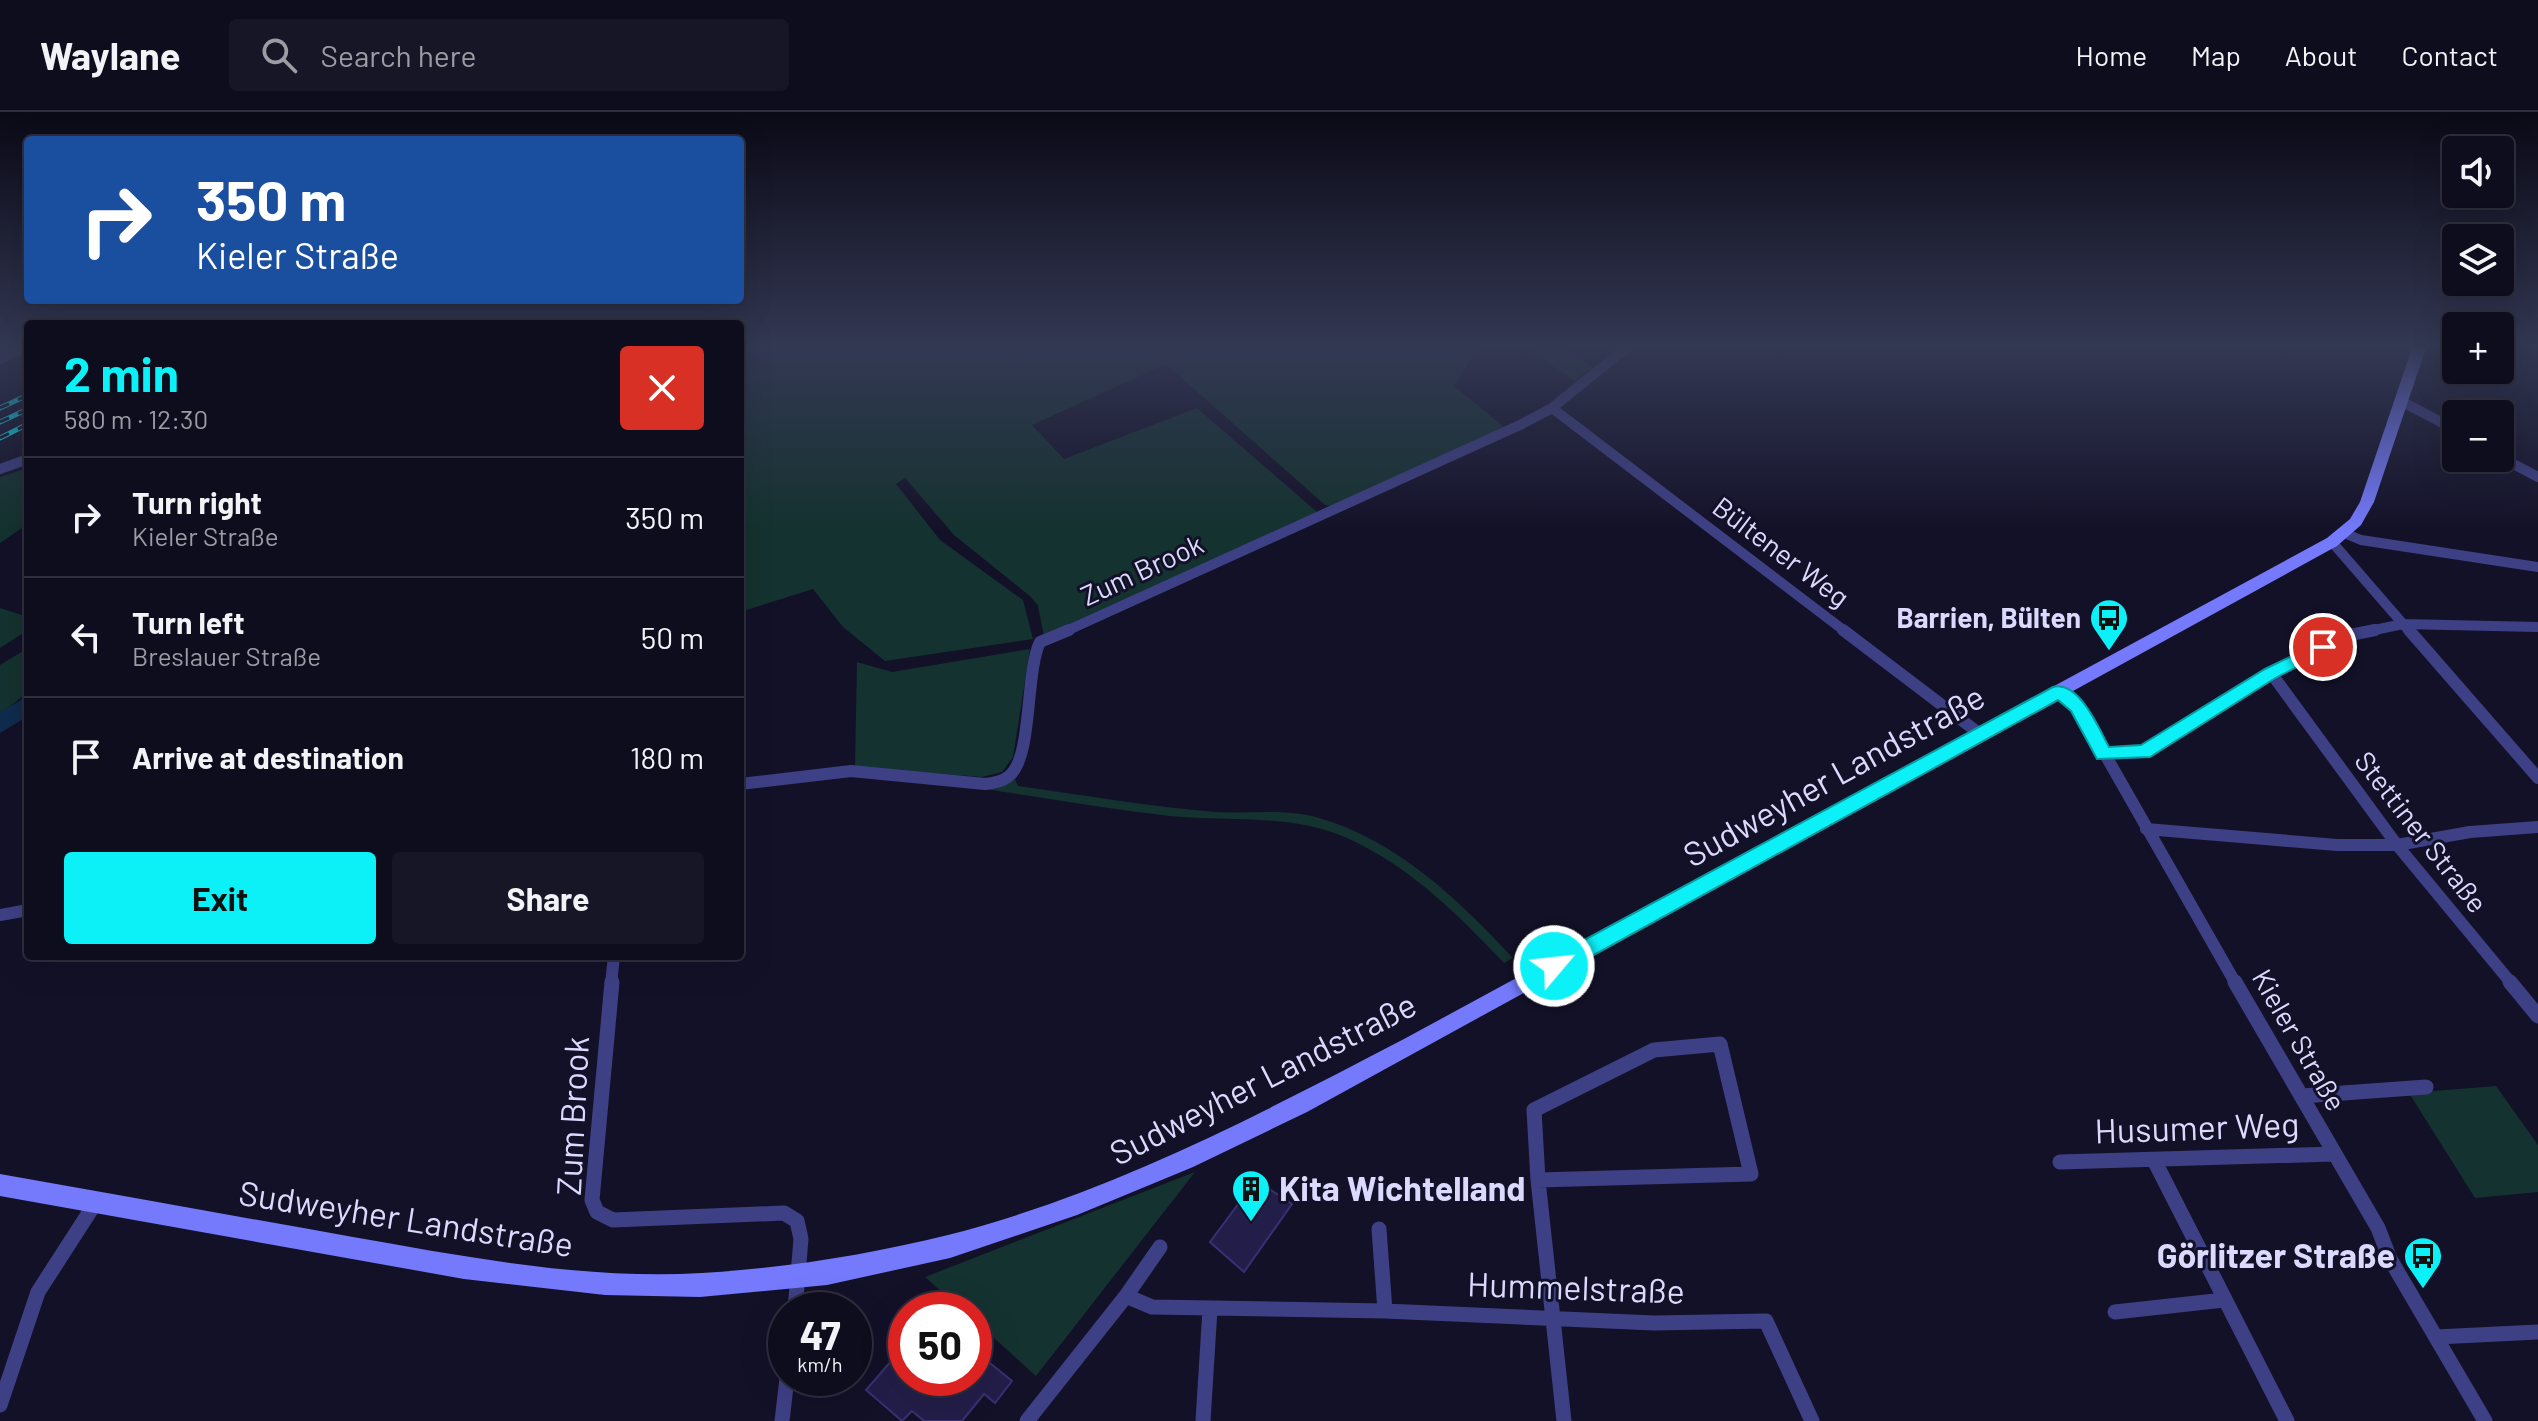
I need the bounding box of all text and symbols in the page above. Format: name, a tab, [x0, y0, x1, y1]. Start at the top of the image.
search box	[229, 19, 789, 91]
text: Waylane	[40, 32, 181, 78]
icon: search	[257, 33, 301, 77]
text: Search here	[321, 37, 476, 73]
text: Home	[2076, 38, 2147, 72]
text: Map	[2191, 38, 2241, 72]
text: About	[2285, 38, 2357, 72]
text: Contact	[2401, 38, 2498, 72]
map controls	[2442, 136, 2514, 472]
button: sound	[2442, 136, 2514, 208]
text: 350 m	[196, 165, 346, 232]
icon: right	[64, 168, 168, 272]
button: layers	[2442, 224, 2514, 296]
text: Kieler Straße	[196, 233, 399, 276]
button: +	[2442, 312, 2514, 384]
text: 2 min	[64, 344, 179, 402]
button: close	[620, 346, 704, 430]
button: −	[2442, 400, 2514, 472]
text: 580 m · 12:30	[64, 403, 208, 434]
text: Turn right	[132, 484, 262, 520]
street label: Bültener Weg	[1707, 489, 1857, 614]
icon: right	[64, 495, 108, 539]
text: 350 m	[625, 499, 704, 535]
text: Kieler Straße	[132, 520, 279, 551]
street label: Zum Brook	[1075, 526, 1208, 612]
bus stop icon: Barrien, Bülten	[2088, 597, 2130, 652]
place label: Barrien, Bülten	[1897, 600, 2081, 634]
text: Turn left	[132, 604, 245, 640]
pin	[2289, 613, 2357, 681]
icon: left	[64, 615, 108, 659]
text: 50 m	[641, 619, 704, 655]
icon: arrive	[2301, 625, 2345, 669]
text: Breslauer Straße	[132, 640, 321, 671]
street label: Sudweyher Landstraße	[1675, 675, 1991, 875]
icon: arrive	[64, 735, 108, 779]
text: Arrive at destination	[132, 739, 404, 775]
text: 180 m	[630, 739, 704, 775]
street label: Stettiner Straße	[2348, 744, 2495, 919]
button: Exit	[64, 852, 376, 944]
button: Share	[392, 852, 704, 944]
position arrow	[1512, 924, 1596, 1008]
street label: Kieler Straße	[2246, 963, 2354, 1116]
street label: Sudweyher Landstraße	[1102, 983, 1422, 1173]
street label: Zum Brook	[547, 1035, 596, 1197]
street label: Husumer Weg	[2094, 1102, 2300, 1151]
place label: Kita Wichtelland	[1279, 1167, 1526, 1208]
building icon: Kita Wichtelland	[1230, 1168, 1272, 1223]
street label: Sudweyher Landstraße	[236, 1171, 576, 1264]
place label: Görlitzer Straße	[2157, 1234, 2395, 1275]
bus stop icon: Görlitzer Straße	[2402, 1235, 2444, 1290]
street label: Hummelstraße	[1466, 1262, 1686, 1311]
speed limit sign: 50	[888, 1292, 992, 1396]
text: 47	[799, 1310, 841, 1358]
text: km/h	[797, 1352, 843, 1376]

